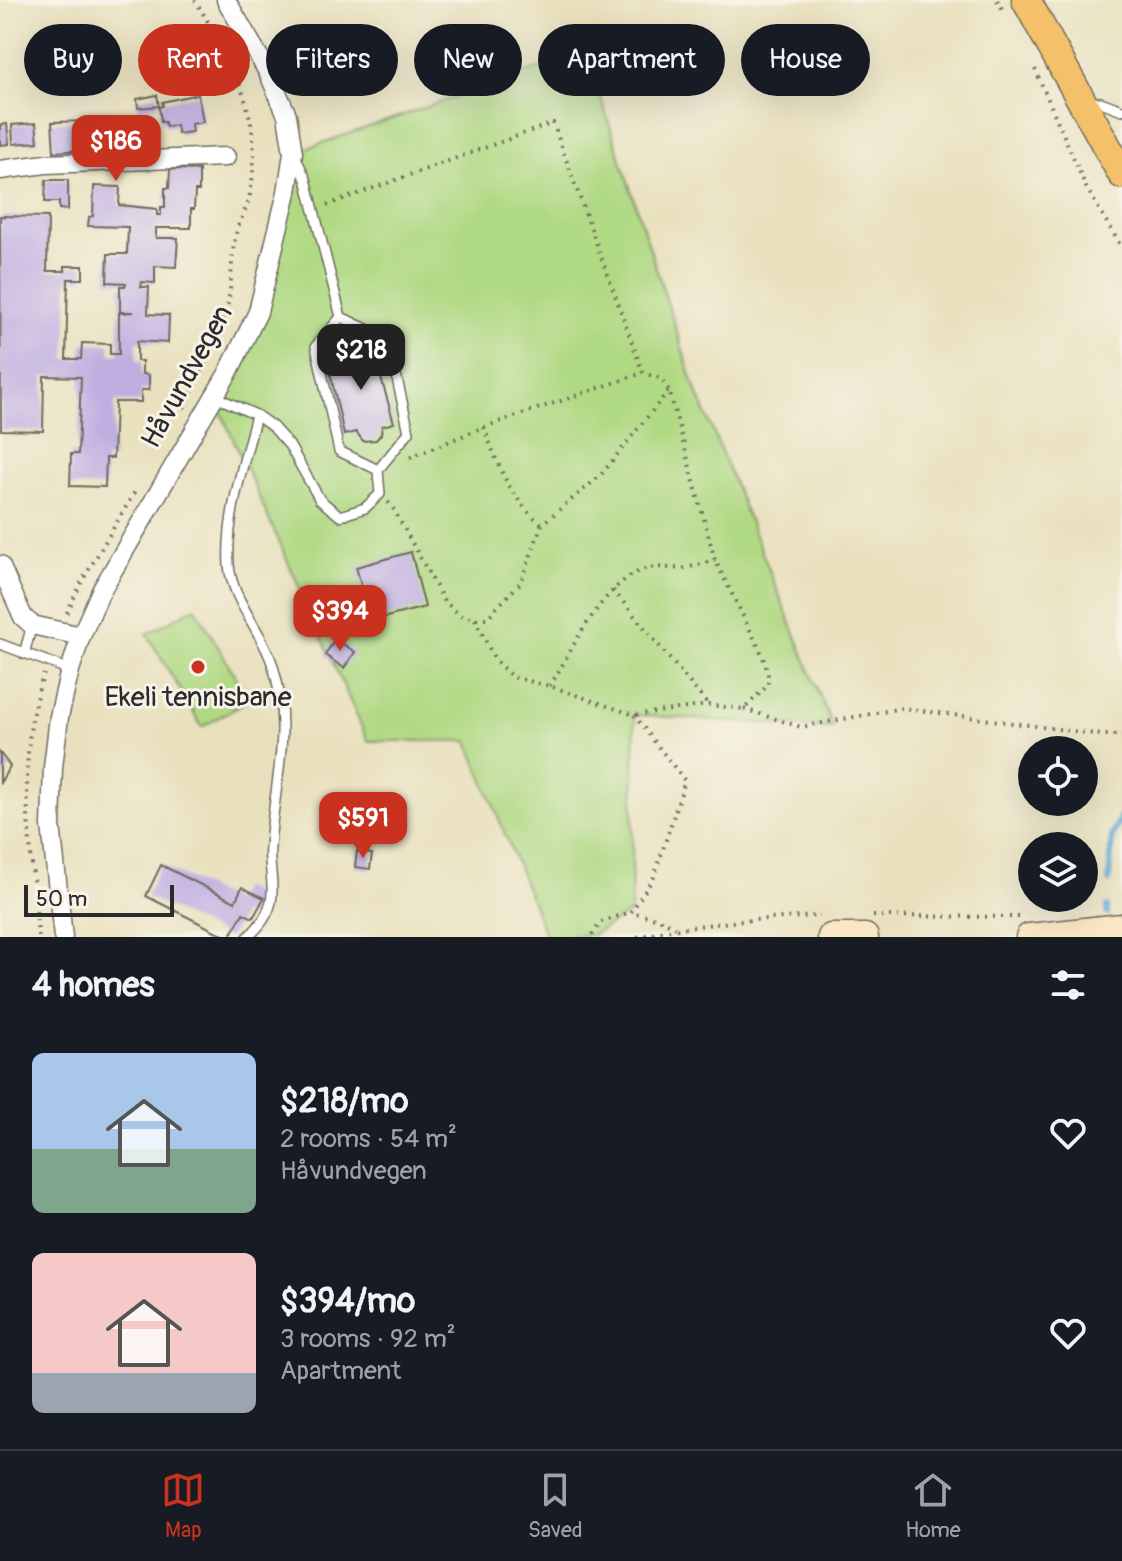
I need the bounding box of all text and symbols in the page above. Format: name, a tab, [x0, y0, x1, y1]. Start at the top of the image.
chip: Buy	[24, 24, 122, 96]
chip: Rent	[138, 24, 250, 96]
chip: Filters	[266, 24, 398, 96]
chip: New	[414, 24, 522, 96]
chip: Apartment	[538, 24, 725, 96]
chip: House	[741, 24, 870, 96]
pin: $186	[69, 115, 163, 183]
text: $186	[90, 125, 142, 157]
street label: Håvundvegen	[134, 299, 241, 454]
pin: $218	[314, 324, 408, 392]
text: $218	[335, 334, 387, 366]
pin: $394	[293, 585, 387, 653]
text: $394	[311, 595, 369, 627]
marker: Ekeli tennisbane	[189, 658, 207, 676]
place label: Ekeli tennisbane	[104, 680, 292, 715]
map controls	[1018, 736, 1098, 912]
button: locate	[1018, 736, 1098, 816]
pin: $591	[316, 792, 410, 860]
text: $591	[337, 802, 389, 834]
button: layers	[1018, 832, 1098, 912]
scale bar	[24, 881, 174, 917]
text: 50 m	[36, 885, 87, 913]
icon: filters	[1046, 963, 1090, 1007]
text: 4 homes	[32, 964, 154, 1007]
text: $218/mo	[280, 1080, 409, 1123]
icon: home	[96, 1085, 192, 1181]
icon: heart	[1046, 1111, 1090, 1155]
text: 2 rooms · 54 m²	[280, 1123, 457, 1155]
text: Håvundvegen	[280, 1155, 427, 1187]
text: $394/mo	[280, 1280, 415, 1323]
icon: home	[96, 1285, 192, 1381]
icon: heart	[1046, 1311, 1090, 1355]
text: 3 rooms · 92 m²	[280, 1323, 456, 1355]
text: Apartment	[280, 1355, 401, 1387]
tab: Map	[161, 1468, 205, 1544]
tab: Saved	[528, 1468, 583, 1544]
tab: Home	[905, 1468, 961, 1544]

